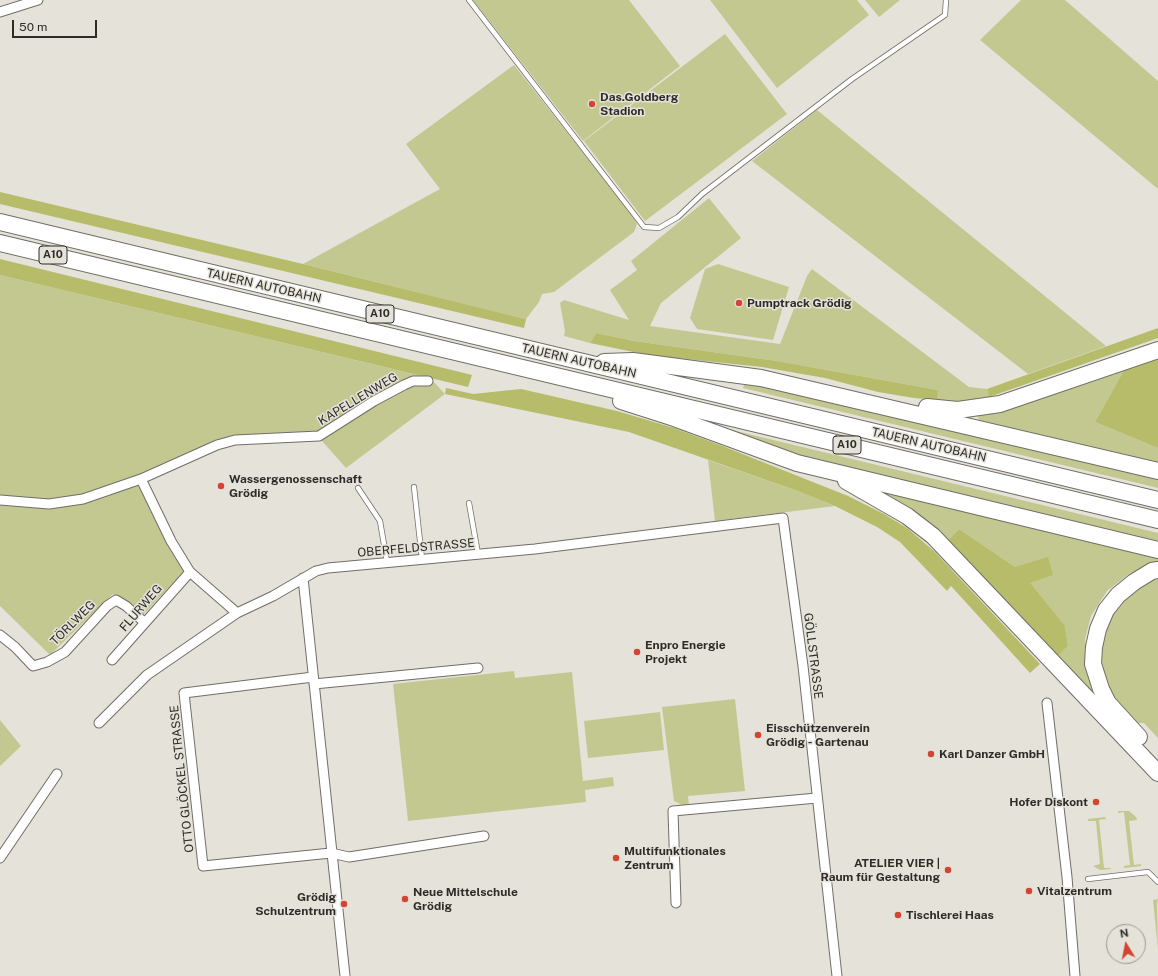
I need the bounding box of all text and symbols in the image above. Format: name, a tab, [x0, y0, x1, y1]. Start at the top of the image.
scale bar	[14, 12, 99, 38]
text: 50 m	[19, 20, 47, 34]
place label: Das.Goldberg Stadion	[600, 90, 678, 118]
marker: Das.Goldberg Stadion	[587, 99, 597, 109]
road number: A10	[39, 246, 67, 264]
street label: TAUERN AUTOBAHN	[205, 266, 323, 306]
place label: Pumptrack Grödig	[747, 296, 852, 310]
marker: Pumptrack Grödig	[734, 298, 744, 308]
road number: A10	[366, 305, 394, 323]
street label: TAUERN AUTOBAHN	[520, 341, 638, 381]
street label: KAPELLENWEG	[316, 370, 400, 428]
street label: TAUERN AUTOBAHN	[870, 425, 988, 465]
road number: A10	[833, 436, 861, 454]
place label: Wassergenossenschaft Grödig	[229, 472, 362, 500]
marker: Wassergenossenschaft Grödig	[216, 481, 226, 491]
street label: OBERFELDSTRASSE	[357, 536, 475, 560]
street label: FLURWEG	[117, 582, 165, 634]
street label: TÖRLWEG	[47, 597, 99, 649]
street label: GÖLLSTRASSE	[801, 612, 825, 700]
place label: Enpro Energie Projekt	[645, 638, 726, 666]
marker: Enpro Energie Projekt	[632, 647, 642, 657]
street label: OTTO GLÖCKEL STRASSE	[167, 705, 197, 853]
place label: Eisschützenverein Grödig - Gartenau	[766, 721, 870, 749]
marker: Eisschützenverein Grödig - Gartenau	[753, 730, 763, 740]
place label: Karl Danzer GmbH	[939, 747, 1045, 761]
marker: Karl Danzer GmbH	[926, 749, 936, 759]
place label: Hofer Diskont	[1009, 795, 1088, 809]
marker: Hofer Diskont	[1091, 797, 1101, 807]
place label: Multifunktionales Zentrum	[624, 844, 726, 872]
marker: Multifunktionales Zentrum	[611, 853, 621, 863]
place label: ATELIER VIER | Raum für Gestaltung	[820, 856, 940, 884]
marker: ATELIER VIER | Raum für Gestaltung	[943, 865, 953, 875]
place label: Vitalzentrum	[1037, 884, 1112, 898]
place label: Neue Mittelschule Grödig	[413, 885, 518, 913]
marker: Vitalzentrum	[1024, 886, 1034, 896]
place label: Grödig Schulzentrum	[255, 890, 336, 918]
marker: Neue Mittelschule Grödig	[400, 894, 410, 904]
marker: Grödig Schulzentrum	[339, 899, 349, 909]
place label: Tischlerei Haas	[906, 908, 994, 922]
marker: Tischlerei Haas	[893, 910, 903, 920]
north arrow	[1106, 924, 1146, 964]
text: N	[1119, 927, 1129, 940]

